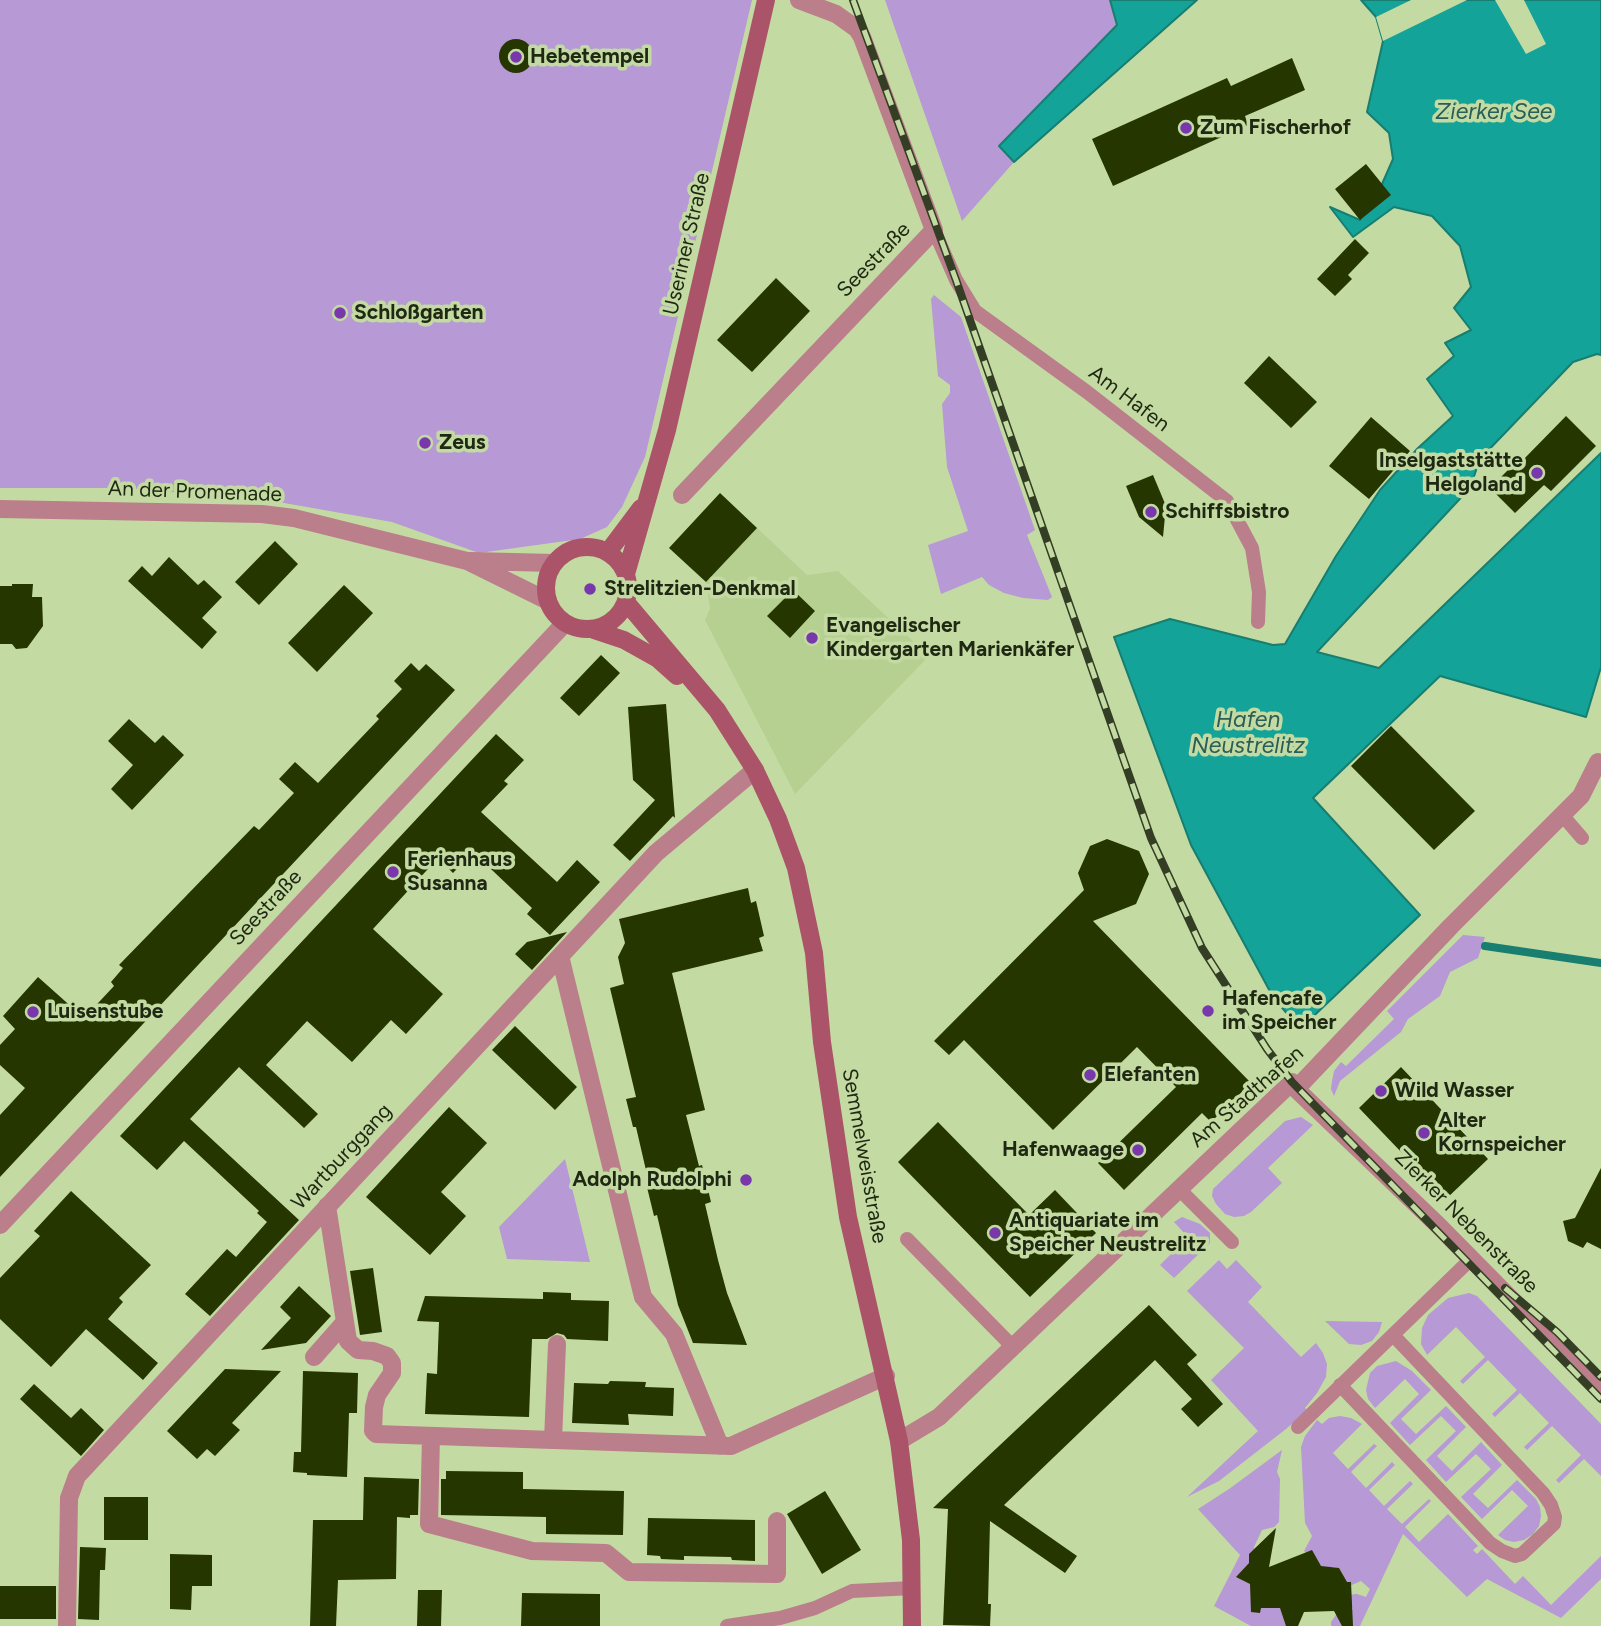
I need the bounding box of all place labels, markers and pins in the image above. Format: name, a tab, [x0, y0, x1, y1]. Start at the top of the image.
place label: Hebetempel	[530, 44, 649, 70]
marker: Hebetempel	[508, 49, 524, 65]
place label: Zum Fischerhof	[1200, 115, 1351, 141]
marker: Zum Fischerhof	[1178, 120, 1194, 136]
place label: Schloßgarten	[354, 300, 483, 326]
marker: Schloßgarten	[332, 305, 348, 321]
place label: Zeus	[439, 430, 486, 456]
marker: Zeus	[417, 435, 433, 451]
place label: Inselgaststätte Helgoland	[1379, 448, 1523, 498]
marker: Inselgaststätte Helgoland	[1529, 465, 1545, 481]
place label: Schiffsbistro	[1165, 499, 1289, 525]
marker: Schiffsbistro	[1143, 504, 1159, 520]
place label: Strelitzien-Denkmal	[604, 576, 796, 602]
marker: Strelitzien-Denkmal	[582, 581, 598, 597]
place label: Evangelischer Kindergarten Marienkäfer	[826, 613, 1074, 663]
marker: Evangelischer Kindergarten Marienkäfer	[804, 630, 820, 646]
place label: Ferienhaus Susanna	[407, 847, 512, 897]
marker: Ferienhaus Susanna	[385, 864, 401, 880]
place label: Hafencafe im Speicher	[1222, 986, 1336, 1036]
place label: Luisenstube	[47, 999, 163, 1025]
marker: Hafencafe im Speicher	[1200, 1003, 1216, 1019]
marker: Luisenstube	[25, 1004, 41, 1020]
place label: Elefanten	[1104, 1062, 1196, 1088]
marker: Elefanten	[1082, 1067, 1098, 1083]
place label: Wild Wasser	[1395, 1078, 1514, 1104]
marker: Wild Wasser	[1373, 1083, 1389, 1099]
place label: Alter Kornspeicher	[1438, 1108, 1566, 1158]
marker: Alter Kornspeicher	[1416, 1125, 1432, 1141]
place label: Hafenwaage	[1002, 1137, 1124, 1163]
marker: Hafenwaage	[1130, 1142, 1146, 1158]
place label: Adolph Rudolphi	[572, 1167, 732, 1193]
marker: Adolph Rudolphi	[738, 1172, 754, 1188]
place label: Antiquariate im Speicher Neustrelitz	[1009, 1208, 1206, 1258]
marker: Antiquariate im Speicher Neustrelitz	[987, 1225, 1003, 1241]

